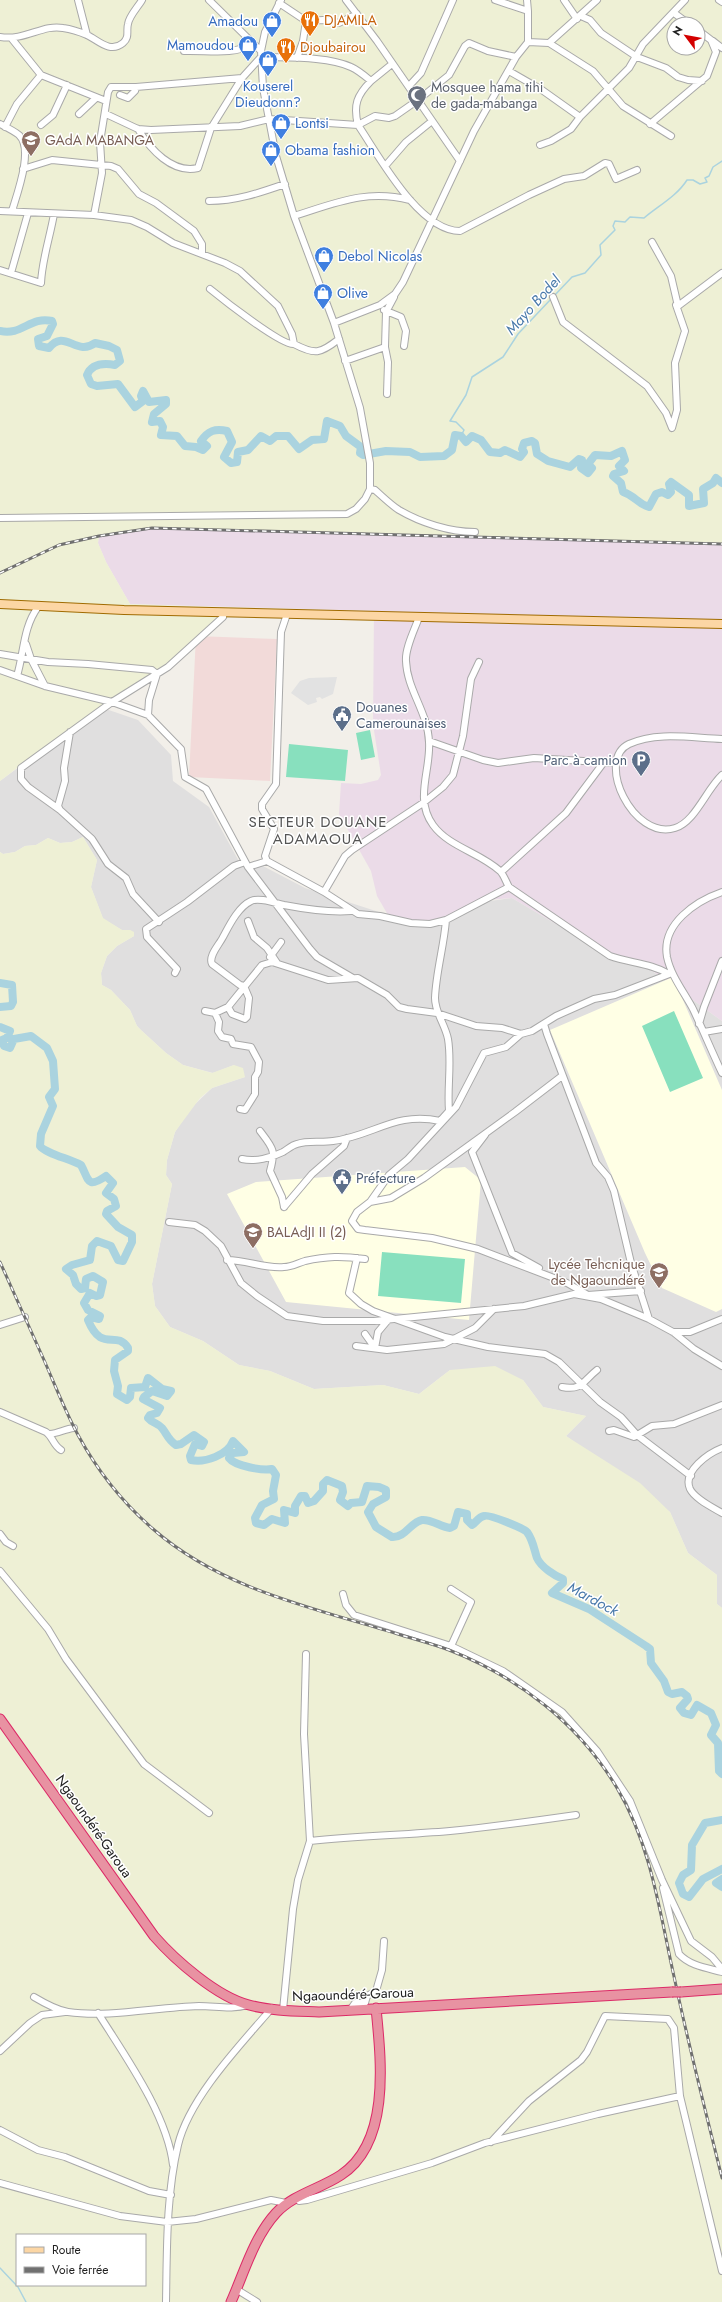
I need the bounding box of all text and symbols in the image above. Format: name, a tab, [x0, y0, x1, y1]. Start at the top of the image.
restaurant icon: DJAMILA	[299, 9, 321, 37]
shop icon: Amadou	[261, 10, 283, 38]
place label: DJAMILA	[324, 10, 378, 30]
place label: Amadou	[208, 11, 258, 31]
north arrow	[666, 16, 706, 56]
text: N	[668, 23, 687, 39]
shop icon: Mamoudou	[237, 34, 259, 62]
place label: Mamoudou	[167, 35, 234, 55]
restaurant icon: Djoubairou	[275, 36, 297, 64]
place label: Djoubairou	[300, 37, 366, 57]
shop icon: Kouserel Dieudonn?	[257, 49, 279, 77]
place label: Kouserel Dieudonn?	[235, 76, 301, 112]
place label: Mosquee hama tihi de gada-mabanga	[431, 77, 544, 113]
mosque icon: Mosquee hama tihi de gada-mabanga	[406, 84, 428, 112]
shop icon: Lontsi	[270, 112, 292, 140]
place label: Lontsi	[295, 113, 329, 133]
school or university icon: GAdA MABANGA	[20, 129, 42, 157]
place label: GAdA MABANGA	[45, 130, 155, 150]
shop icon: Obama fashion	[260, 139, 282, 167]
place label: Obama fashion	[285, 140, 375, 160]
shop icon: Debol Nicolas	[313, 245, 335, 273]
place label: Debol Nicolas	[338, 246, 423, 266]
water label: Mayo Bodel	[500, 270, 566, 340]
shop icon: Olive	[312, 282, 334, 310]
place label: Olive	[337, 283, 368, 303]
place label: Douanes Camerounaises	[356, 697, 447, 733]
public building icon: Douanes Camerounaises	[331, 704, 353, 732]
parking icon: Parc à camion	[630, 749, 652, 777]
place label: Parc à camion	[544, 750, 627, 770]
district label: SECTEUR DOUANE ADAMAOUA	[248, 811, 388, 850]
public building icon: Préfecture	[331, 1167, 353, 1195]
place label: Préfecture	[356, 1168, 416, 1188]
school or university icon: BALAdJI II (2)	[242, 1221, 264, 1249]
place label: BALAdJI II (2)	[267, 1222, 346, 1242]
place label: Lycée Tehcnique de Ngaoundéré	[548, 1254, 645, 1290]
school or university icon: Lycée Tehcnique de Ngaoundéré	[648, 1261, 670, 1289]
water label: Mardock	[564, 1576, 623, 1622]
street label: Ngaoundéré-Garoua	[51, 1770, 137, 1882]
street label: Ngaoundéré-Garoua	[292, 1982, 414, 2006]
legend	[16, 2234, 146, 2286]
text: Route	[52, 2241, 81, 2259]
text: Voie ferrée	[52, 2261, 108, 2279]

